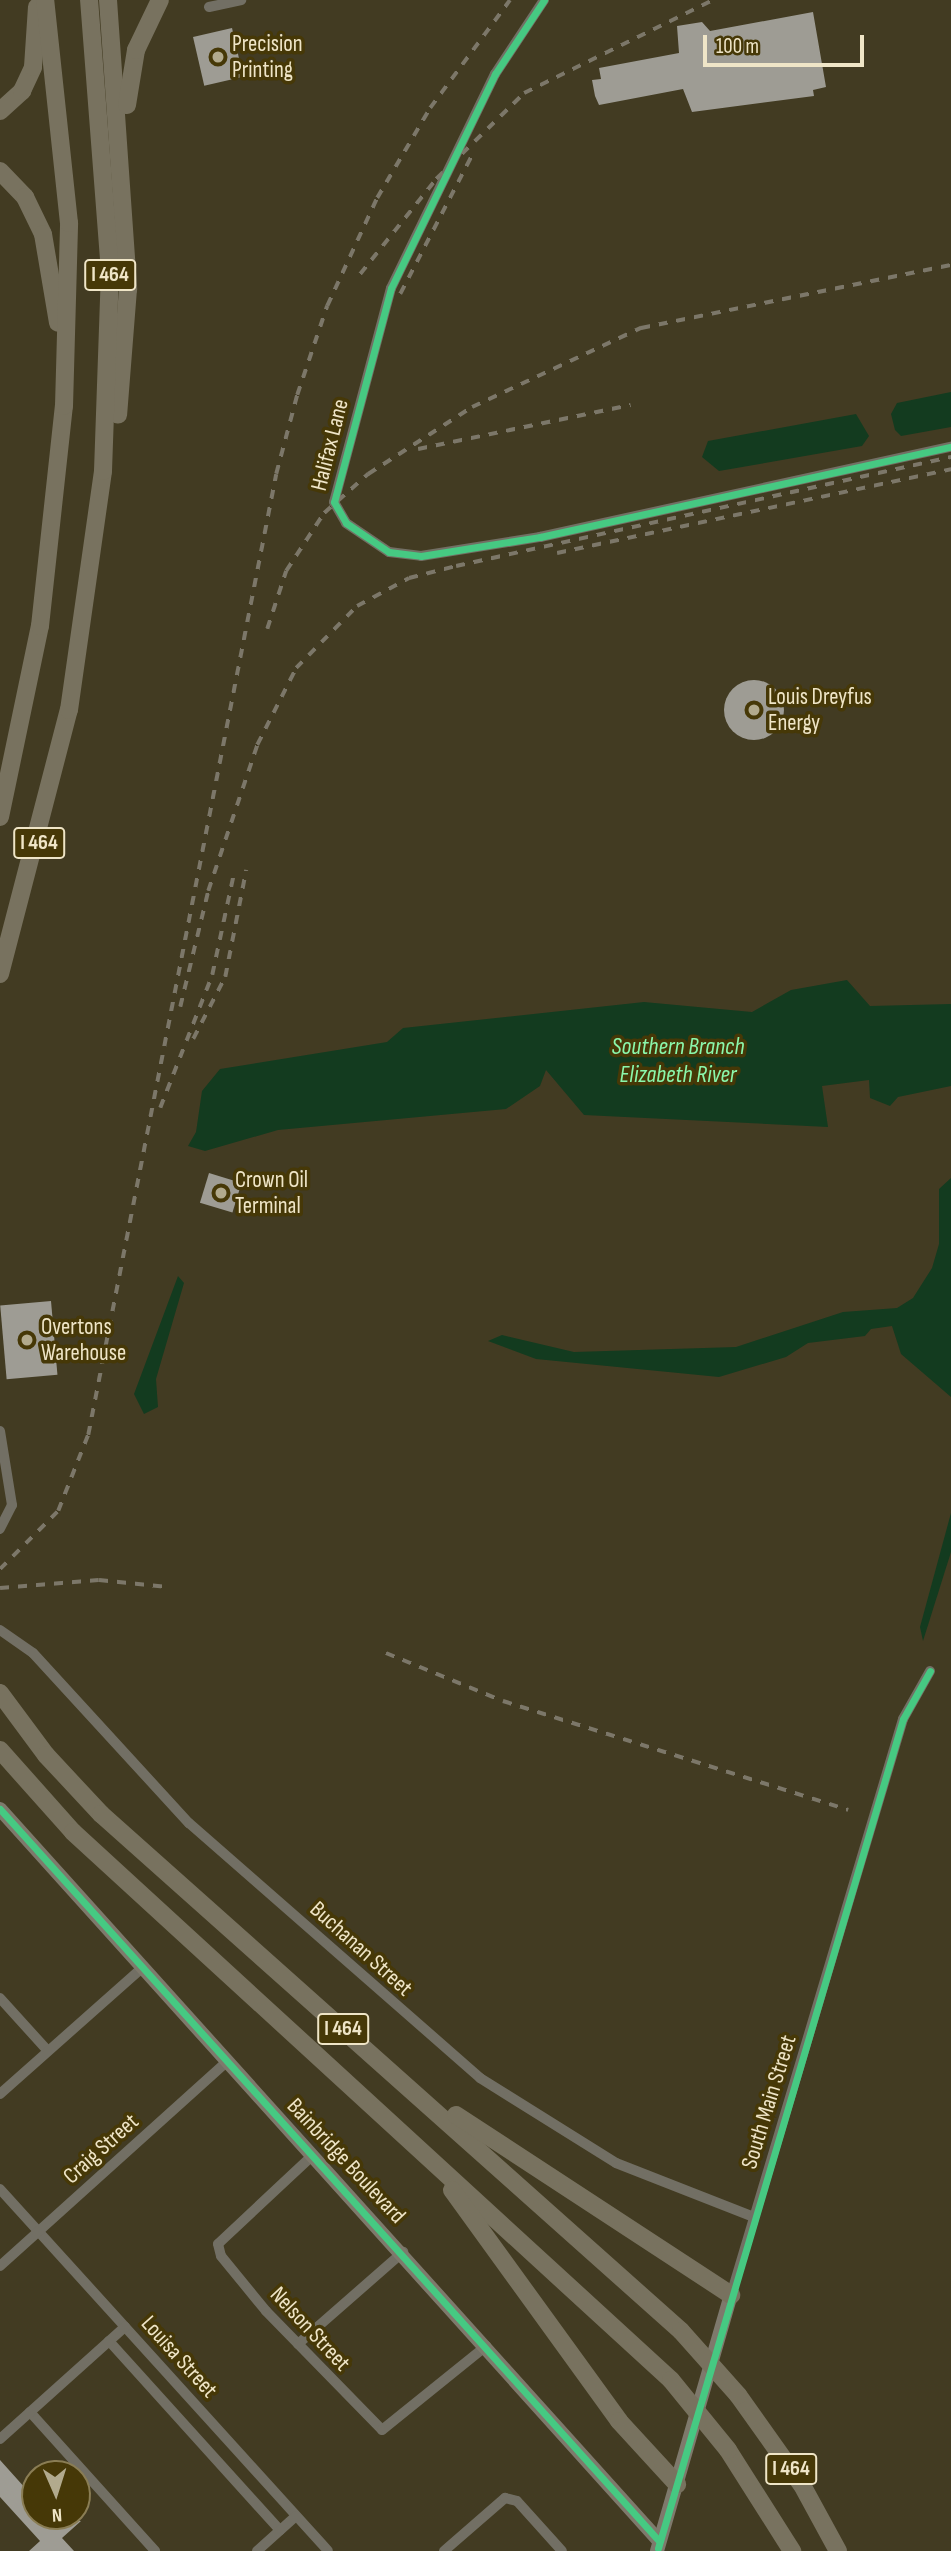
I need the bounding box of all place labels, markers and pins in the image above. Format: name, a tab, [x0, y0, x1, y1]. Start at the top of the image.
place label: Precision Printing	[232, 30, 303, 84]
marker: Precision Printing	[210, 49, 226, 65]
place label: Louis Dreyfus Energy	[768, 683, 872, 737]
marker: Louis Dreyfus Energy	[746, 702, 762, 718]
place label: Crown Oil Terminal	[235, 1166, 308, 1220]
marker: Crown Oil Terminal	[213, 1185, 229, 1201]
place label: Overtons Warehouse	[41, 1313, 126, 1367]
marker: Overtons Warehouse	[19, 1332, 35, 1348]

